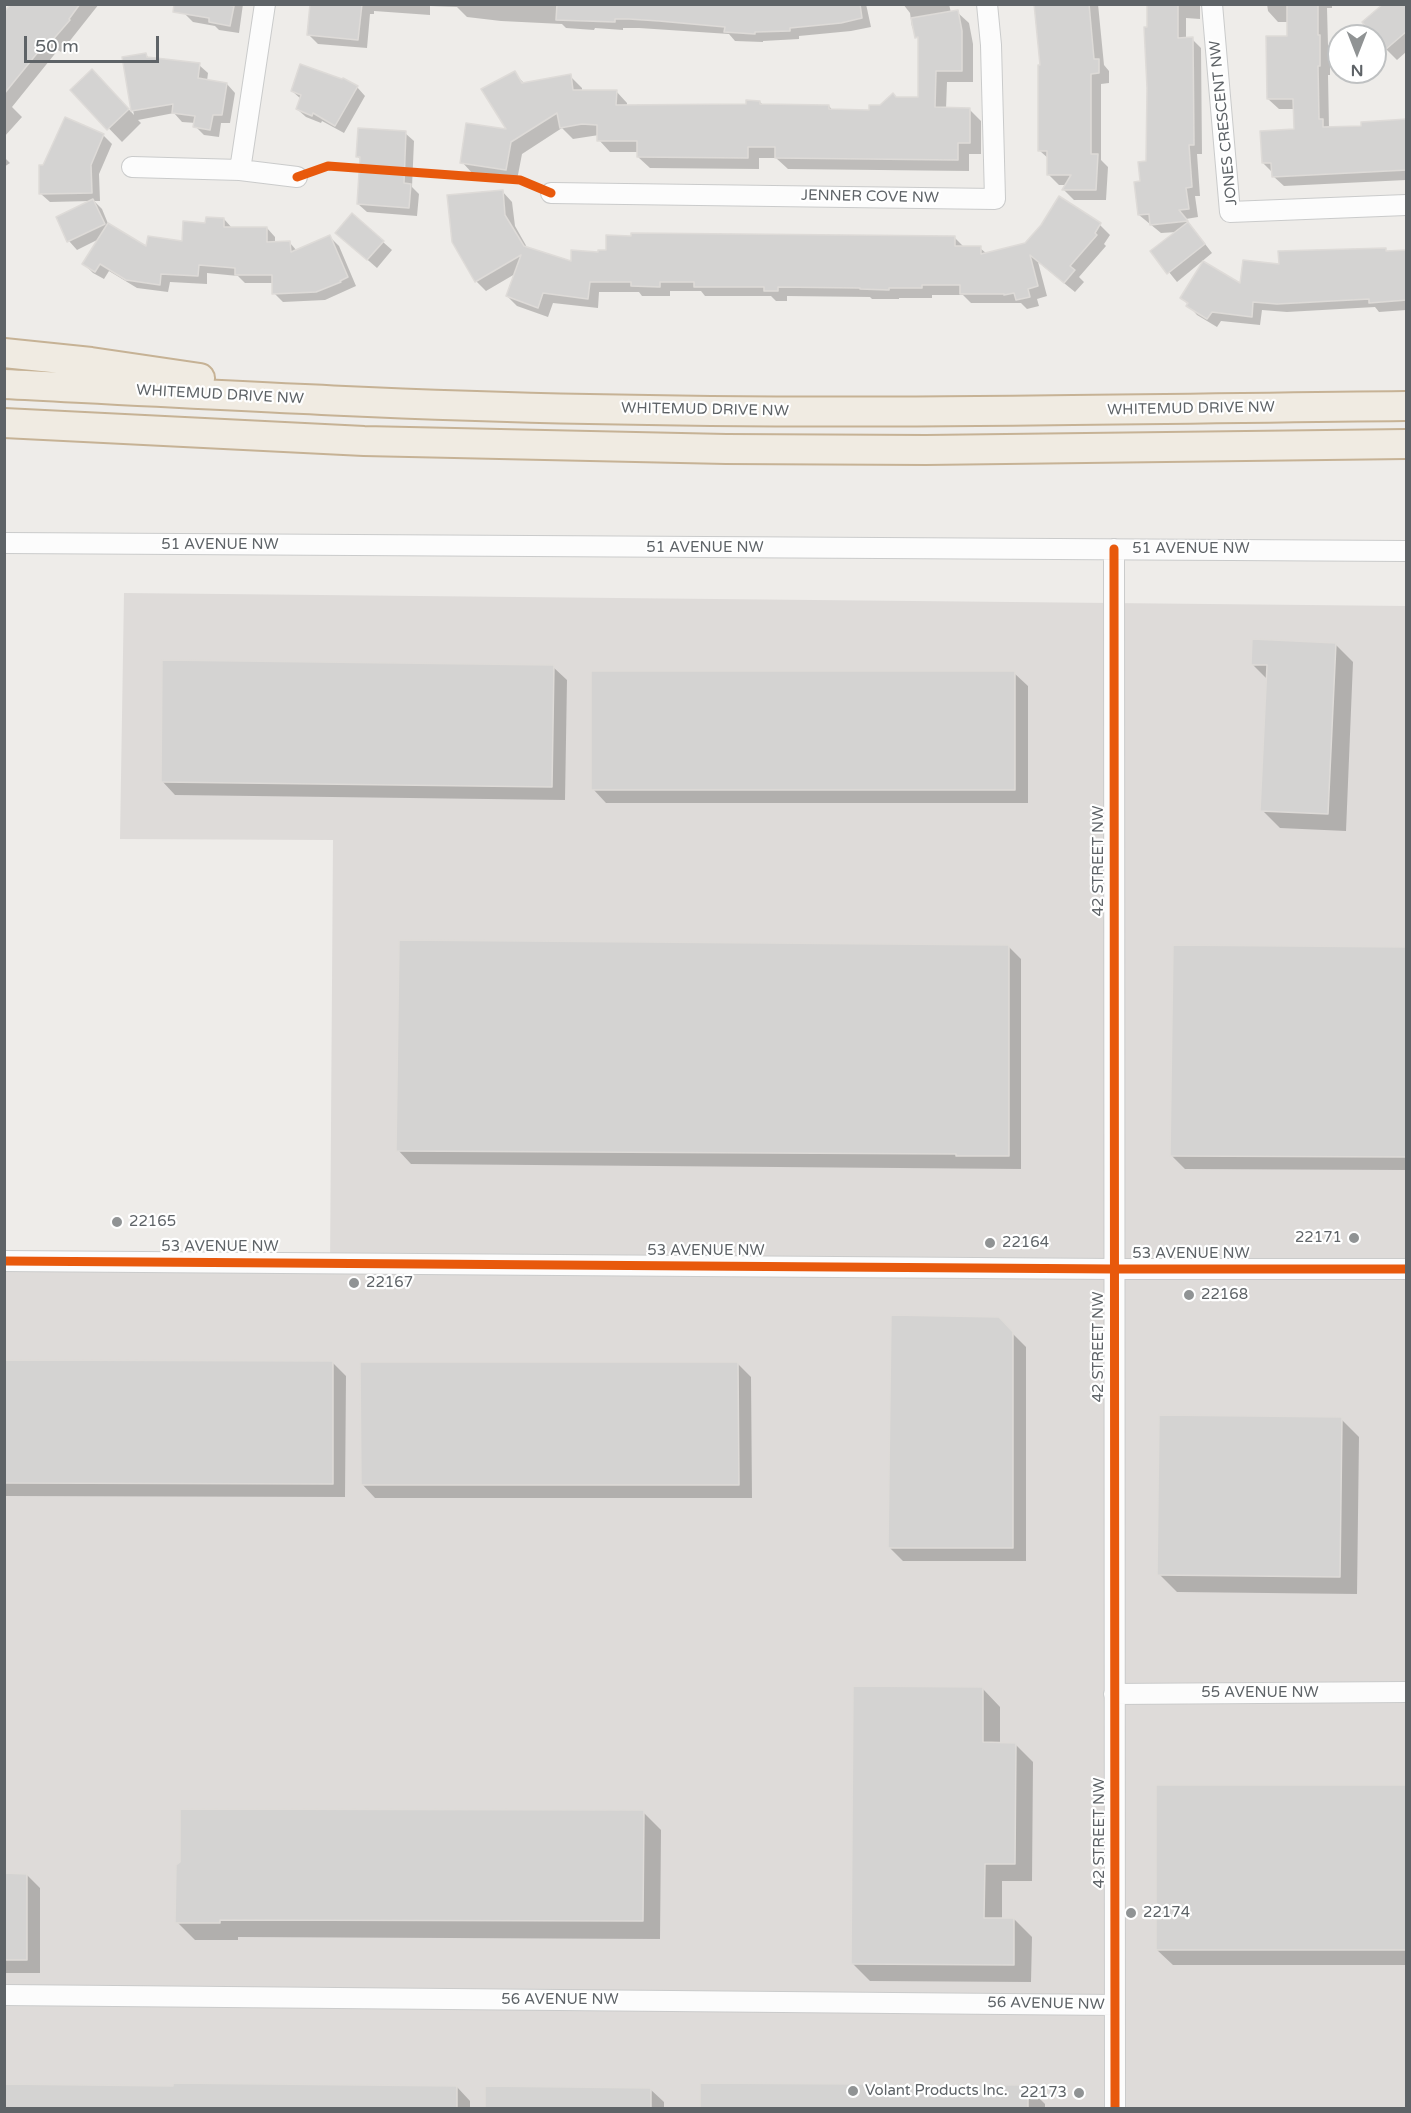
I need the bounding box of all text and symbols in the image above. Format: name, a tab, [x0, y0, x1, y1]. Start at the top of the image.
scale bar	[27, 24, 162, 62]
north arrow	[1327, 24, 1387, 84]
text: 50 m	[35, 35, 79, 57]
street label: JONES CRESCENT NW	[1206, 39, 1242, 207]
text: N	[1351, 60, 1363, 80]
street label: JENNER COVE NW	[801, 187, 939, 207]
street label: WHITEMUD DRIVE NW	[136, 382, 304, 408]
street label: WHITEMUD DRIVE NW	[1107, 399, 1275, 419]
street label: WHITEMUD DRIVE NW	[621, 400, 789, 420]
street label: 51 AVENUE NW	[161, 536, 279, 554]
street label: 51 AVENUE NW	[646, 539, 764, 557]
street label: 51 AVENUE NW	[1132, 540, 1250, 558]
street label: 42 STREET NW	[1090, 806, 1108, 916]
place label: 22165	[129, 1213, 176, 1231]
marker: 22165	[110, 1215, 124, 1229]
place label: 22171	[1295, 1229, 1342, 1247]
marker: 22171	[1347, 1231, 1361, 1245]
place label: 22164	[1002, 1234, 1049, 1252]
marker: 22164	[983, 1236, 997, 1250]
street label: 53 AVENUE NW	[161, 1238, 279, 1256]
street label: 53 AVENUE NW	[647, 1242, 765, 1260]
street label: 53 AVENUE NW	[1132, 1245, 1250, 1263]
place label: 22167	[366, 1274, 413, 1292]
marker: 22167	[347, 1276, 361, 1290]
place label: 22168	[1201, 1286, 1248, 1304]
marker: 22168	[1182, 1288, 1196, 1302]
street label: 42 STREET NW	[1090, 1292, 1108, 1402]
street label: 55 AVENUE NW	[1201, 1684, 1319, 1702]
street label: 42 STREET NW	[1091, 1778, 1109, 1888]
place label: 22174	[1143, 1904, 1190, 1922]
marker: 22174	[1124, 1906, 1138, 1920]
street label: 56 AVENUE NW	[501, 1991, 619, 2009]
street label: 56 AVENUE NW	[987, 1994, 1105, 2014]
place label: Volant Products Inc.	[865, 2082, 1008, 2100]
marker: Volant Products Inc.	[846, 2084, 860, 2098]
place label: 22173	[1020, 2084, 1067, 2102]
marker: 22173	[1072, 2086, 1086, 2100]

